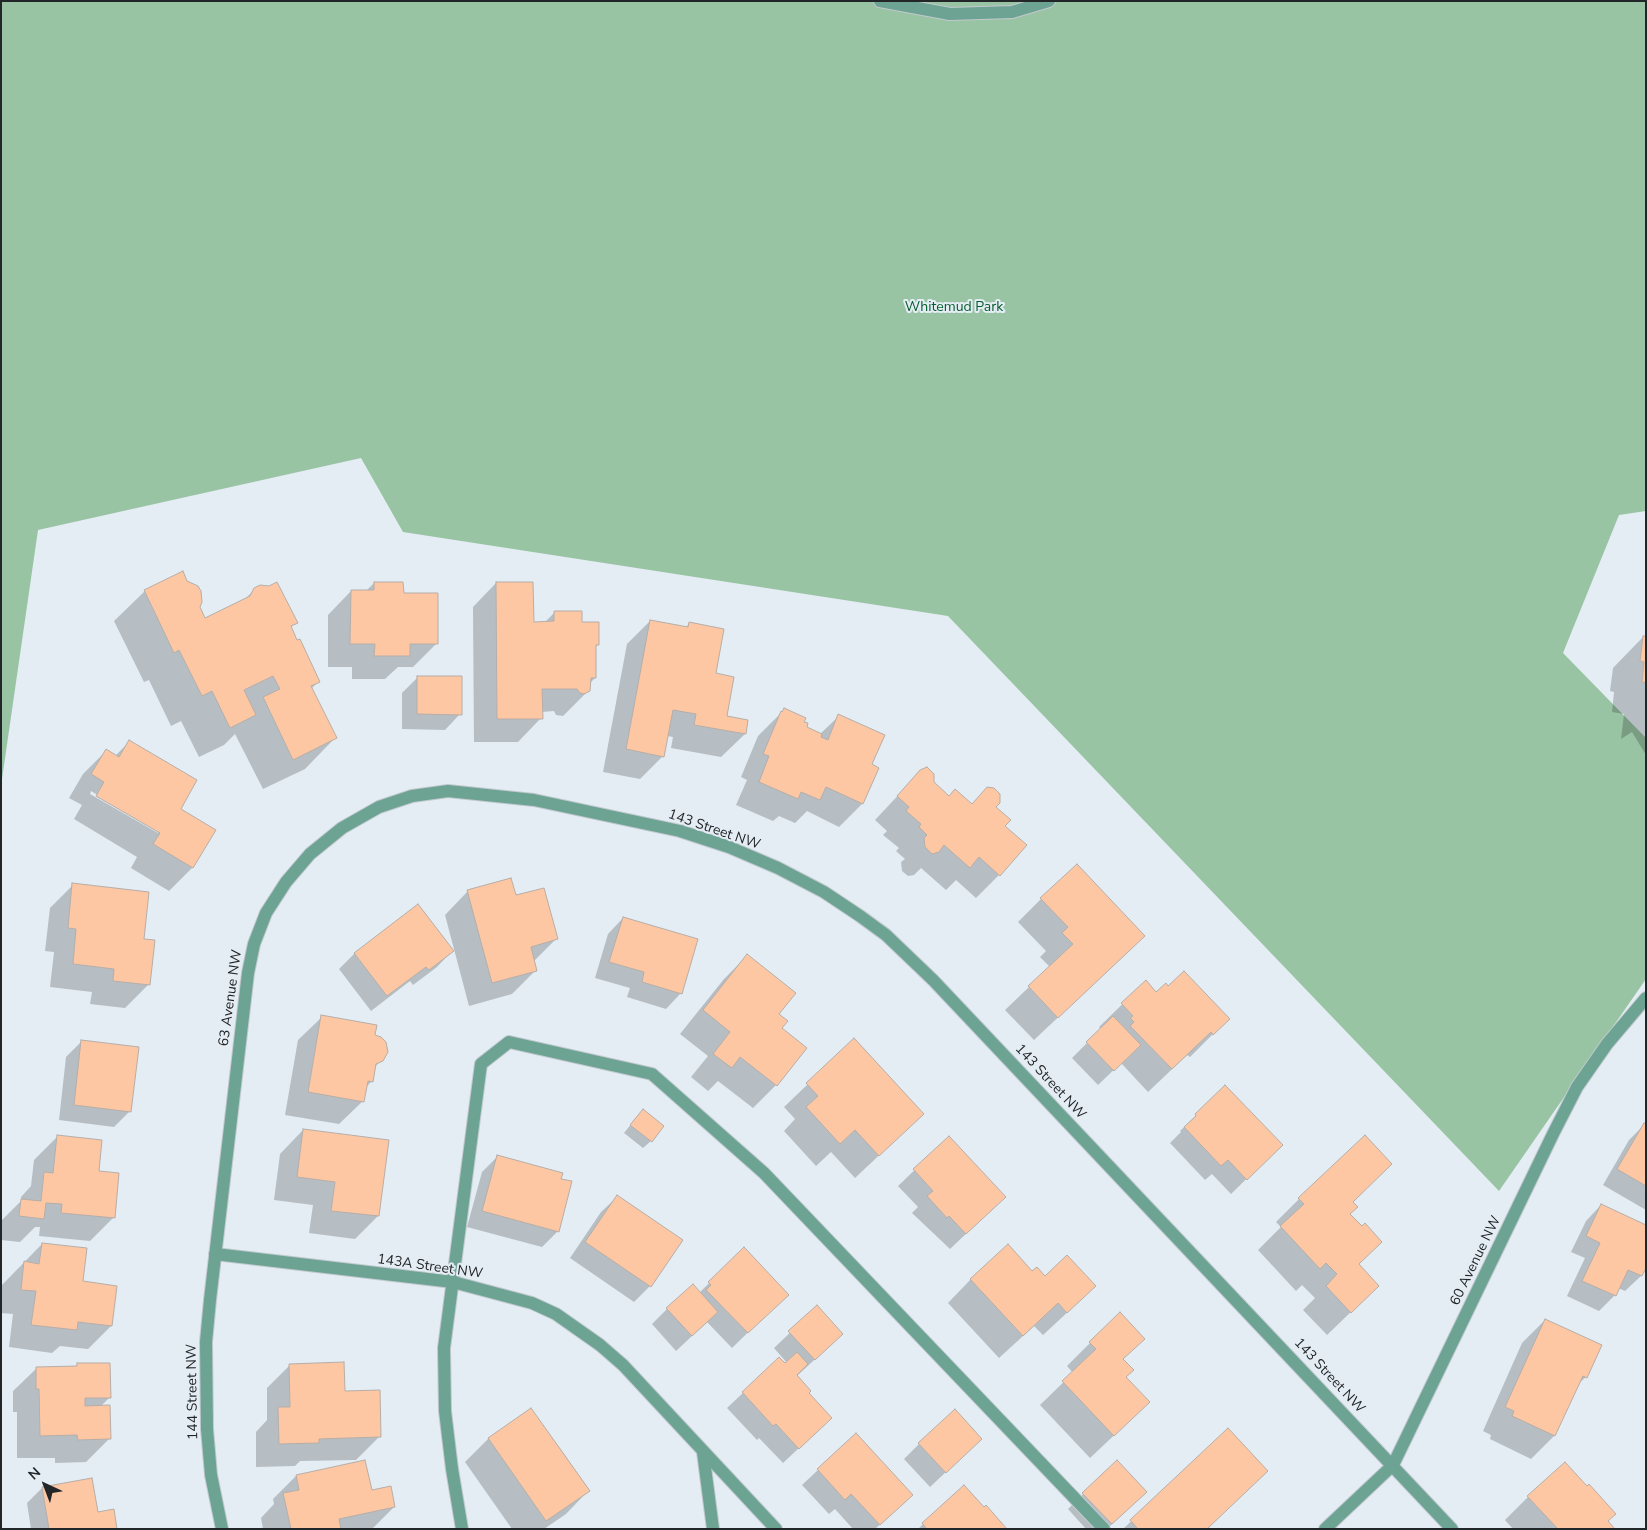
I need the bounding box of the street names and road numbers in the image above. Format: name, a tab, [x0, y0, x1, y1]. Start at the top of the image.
street label: 143 Street NW	[666, 806, 762, 854]
street label: 63 Avenue NW	[216, 949, 246, 1047]
street label: 143 Street NW	[1011, 1041, 1089, 1123]
street label: 60 Avenue NW	[1447, 1214, 1505, 1308]
street label: 143A Street NW	[376, 1251, 484, 1283]
street label: 143 Street NW	[1290, 1335, 1368, 1417]
street label: 144 Street NW	[184, 1344, 202, 1440]

